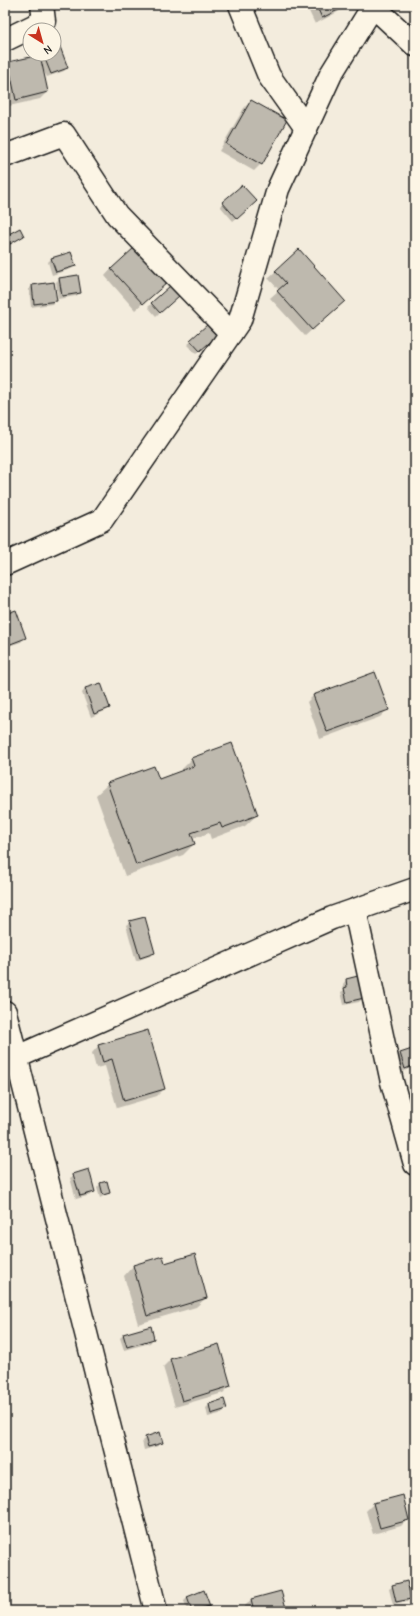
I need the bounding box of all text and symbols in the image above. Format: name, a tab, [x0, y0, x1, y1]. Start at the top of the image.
north arrow	[22, 22, 62, 62]
text: N	[41, 42, 54, 57]

